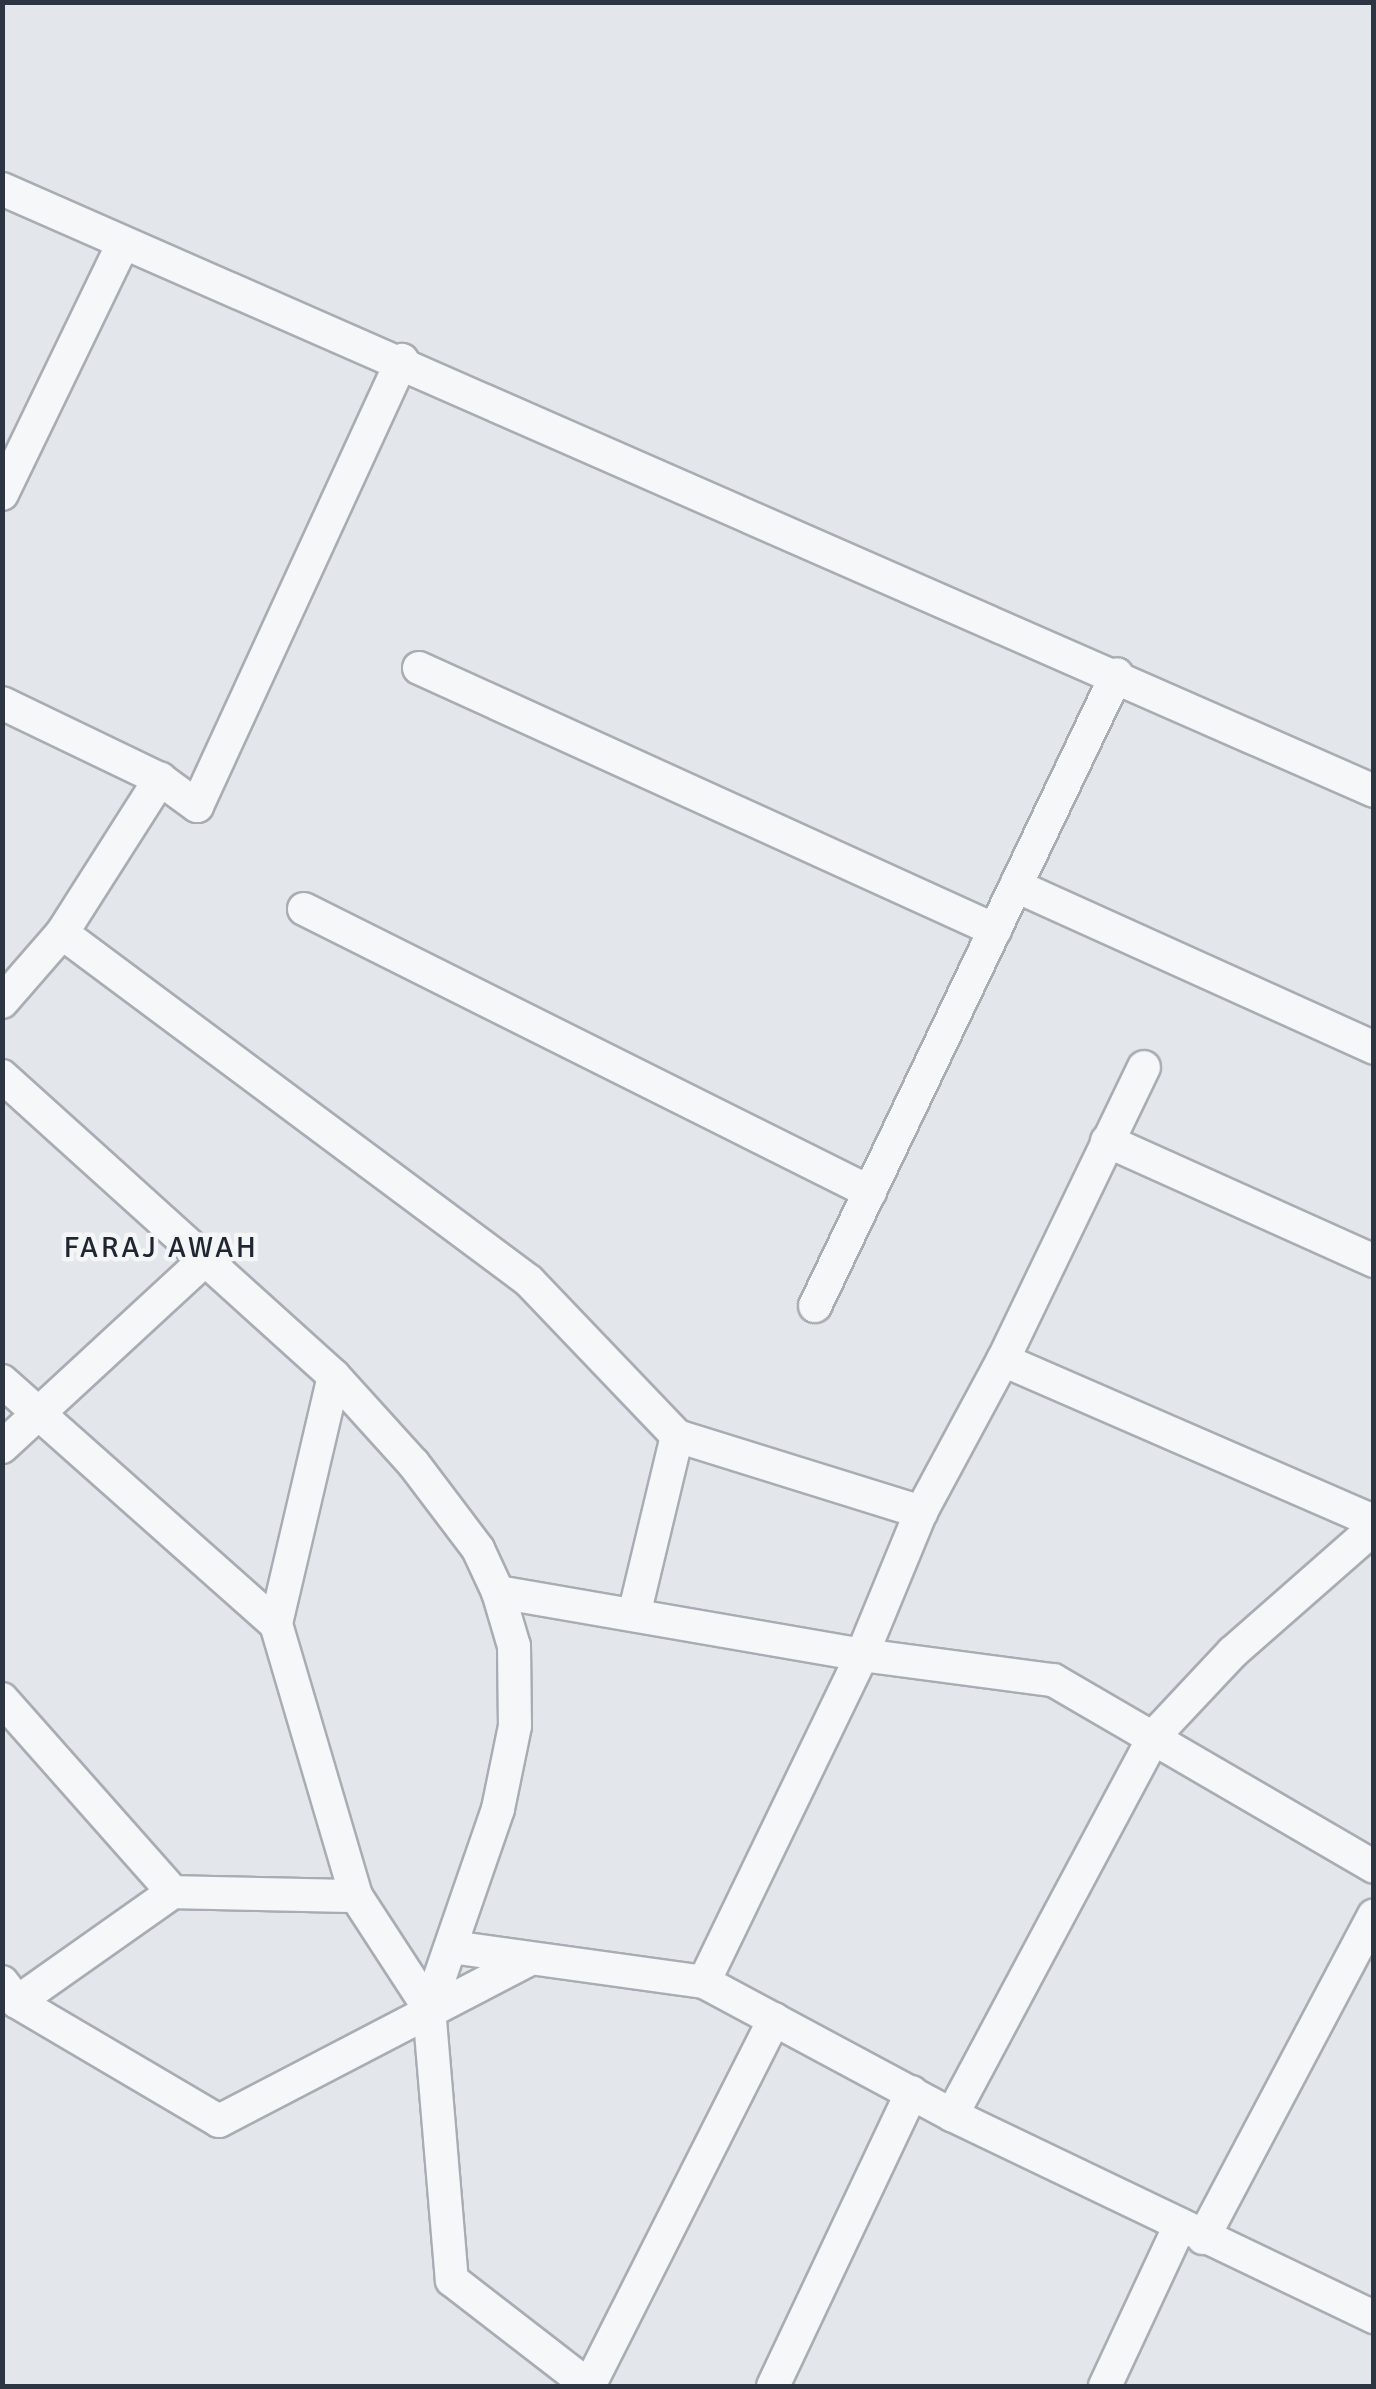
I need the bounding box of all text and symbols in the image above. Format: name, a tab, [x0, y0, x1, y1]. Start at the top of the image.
district label: FARAJ AWAH	[64, 1230, 258, 1266]

